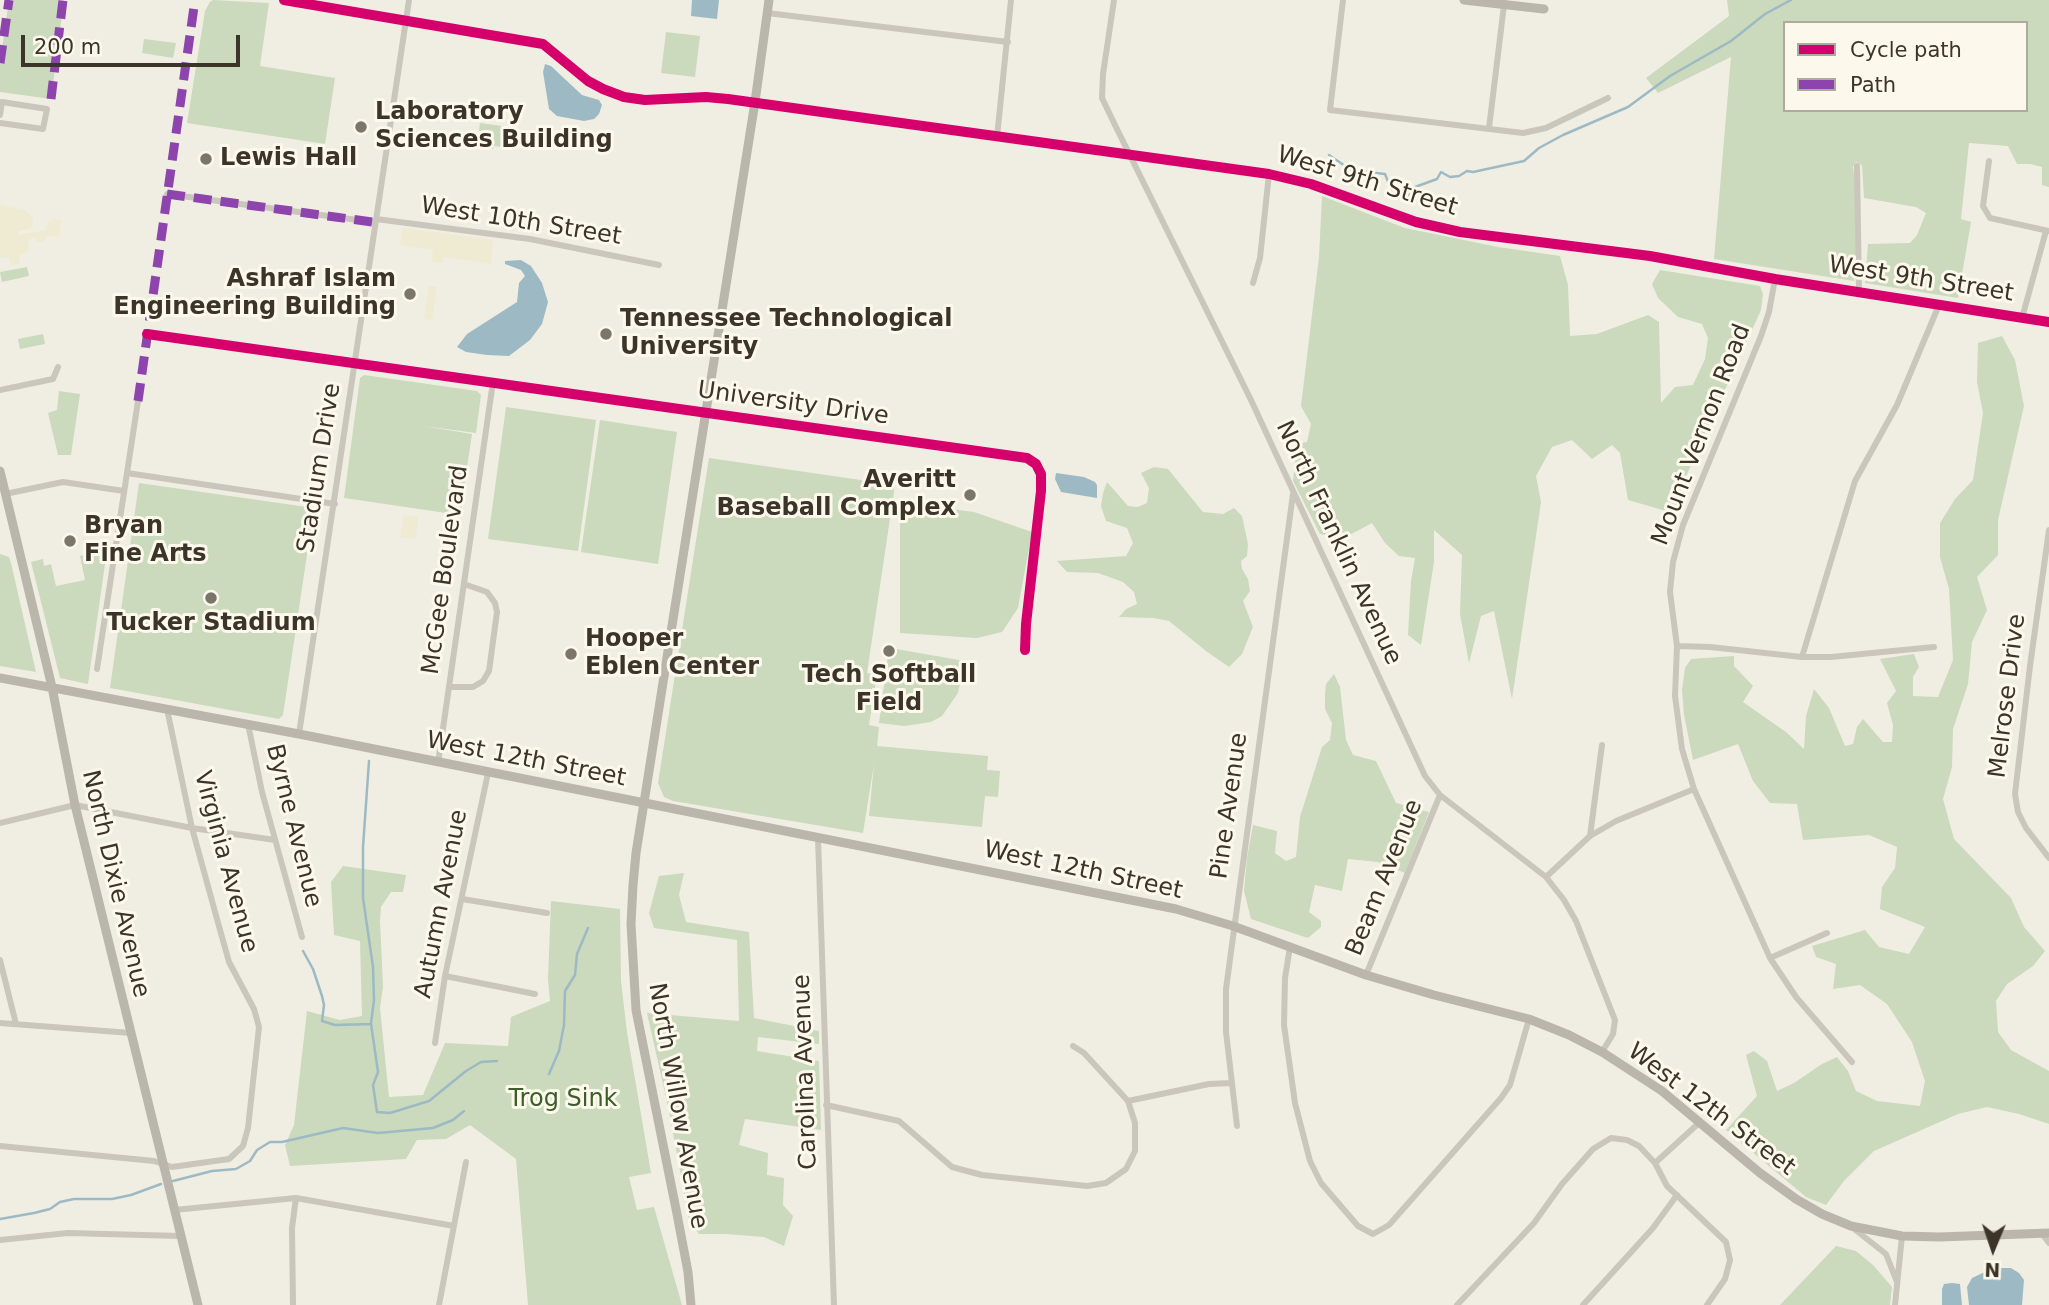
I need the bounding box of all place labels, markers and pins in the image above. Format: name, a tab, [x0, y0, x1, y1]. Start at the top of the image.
place label: Laboratory Sciences Building	[375, 99, 613, 155]
marker: Laboratory Sciences Building	[353, 119, 369, 135]
place label: Lewis Hall	[220, 145, 357, 173]
marker: Lewis Hall	[198, 151, 214, 167]
place label: Ashraf Islam Engineering Building	[113, 266, 396, 322]
marker: Ashraf Islam Engineering Building	[402, 286, 418, 302]
place label: Tennessee Technological University	[620, 306, 953, 362]
marker: Tennessee Technological University	[598, 326, 614, 342]
place label: Averitt Baseball Complex	[716, 467, 956, 523]
marker: Averitt Baseball Complex	[962, 487, 978, 503]
place label: Bryan Fine Arts	[84, 513, 207, 569]
marker: Bryan Fine Arts	[62, 533, 78, 549]
marker: Tucker Stadium	[203, 590, 219, 606]
place label: Tucker Stadium	[106, 610, 316, 638]
place label: Hooper Eblen Center	[585, 626, 759, 682]
marker: Tech Softball Field	[881, 643, 897, 659]
marker: Hooper Eblen Center	[563, 646, 579, 662]
place label: Tech Softball Field	[802, 662, 976, 718]

